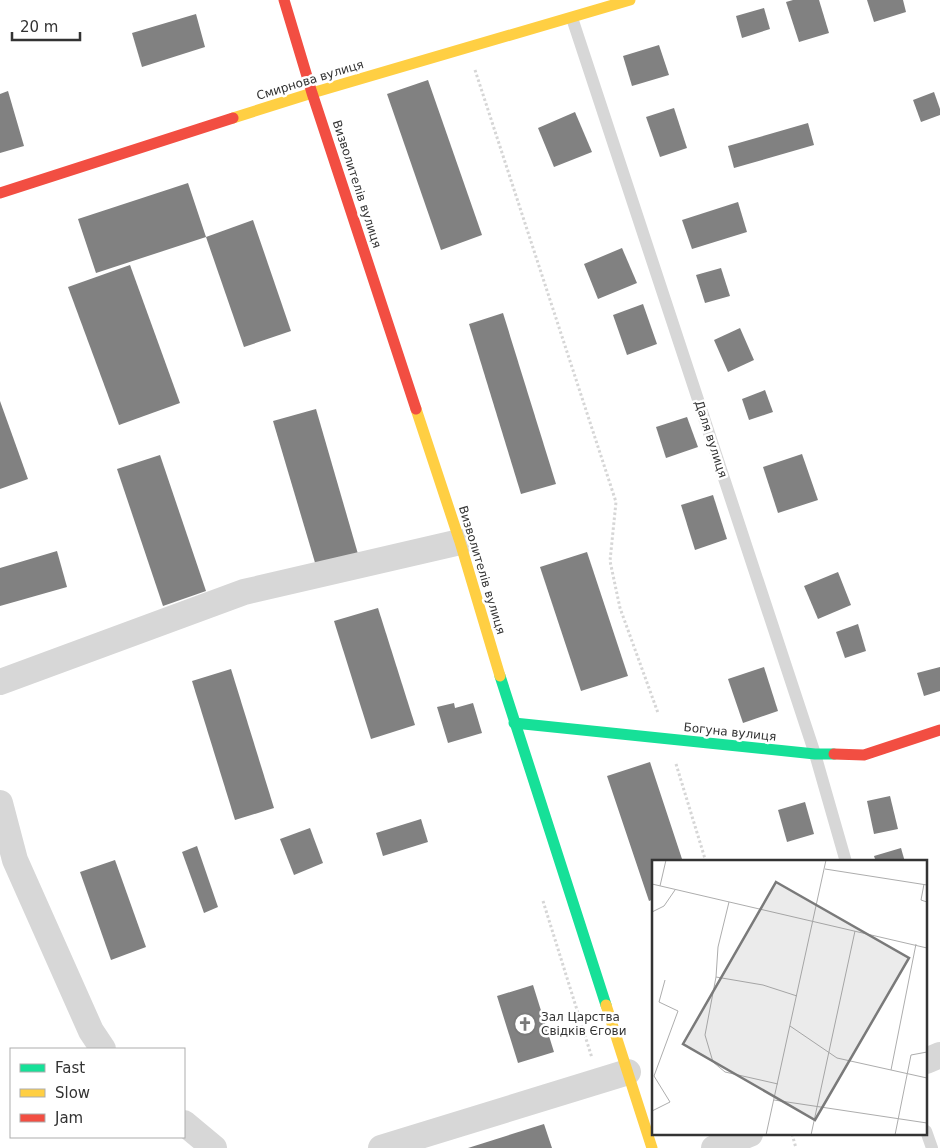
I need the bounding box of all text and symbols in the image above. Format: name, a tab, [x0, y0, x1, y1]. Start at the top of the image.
scale bar	[12, 10, 80, 42]
text: 20 m	[20, 18, 58, 36]
street label: Смирнова вулиця	[255, 57, 365, 103]
street label: Визволителів вулиця	[330, 118, 384, 250]
street label: Даля вулиця	[692, 399, 730, 479]
street label: Визволителів вулиця	[456, 504, 508, 636]
street label: Богуна вулиця	[683, 720, 777, 744]
inset map	[652, 860, 928, 1136]
place label: Зал Царства Свідків Єгови	[541, 1010, 626, 1038]
church icon: Зал Царства Свідків Єгови	[513, 1012, 537, 1036]
legend	[10, 1048, 185, 1138]
text: Fast	[55, 1059, 85, 1077]
text: Slow	[55, 1084, 90, 1102]
text: Jam	[54, 1109, 83, 1127]

